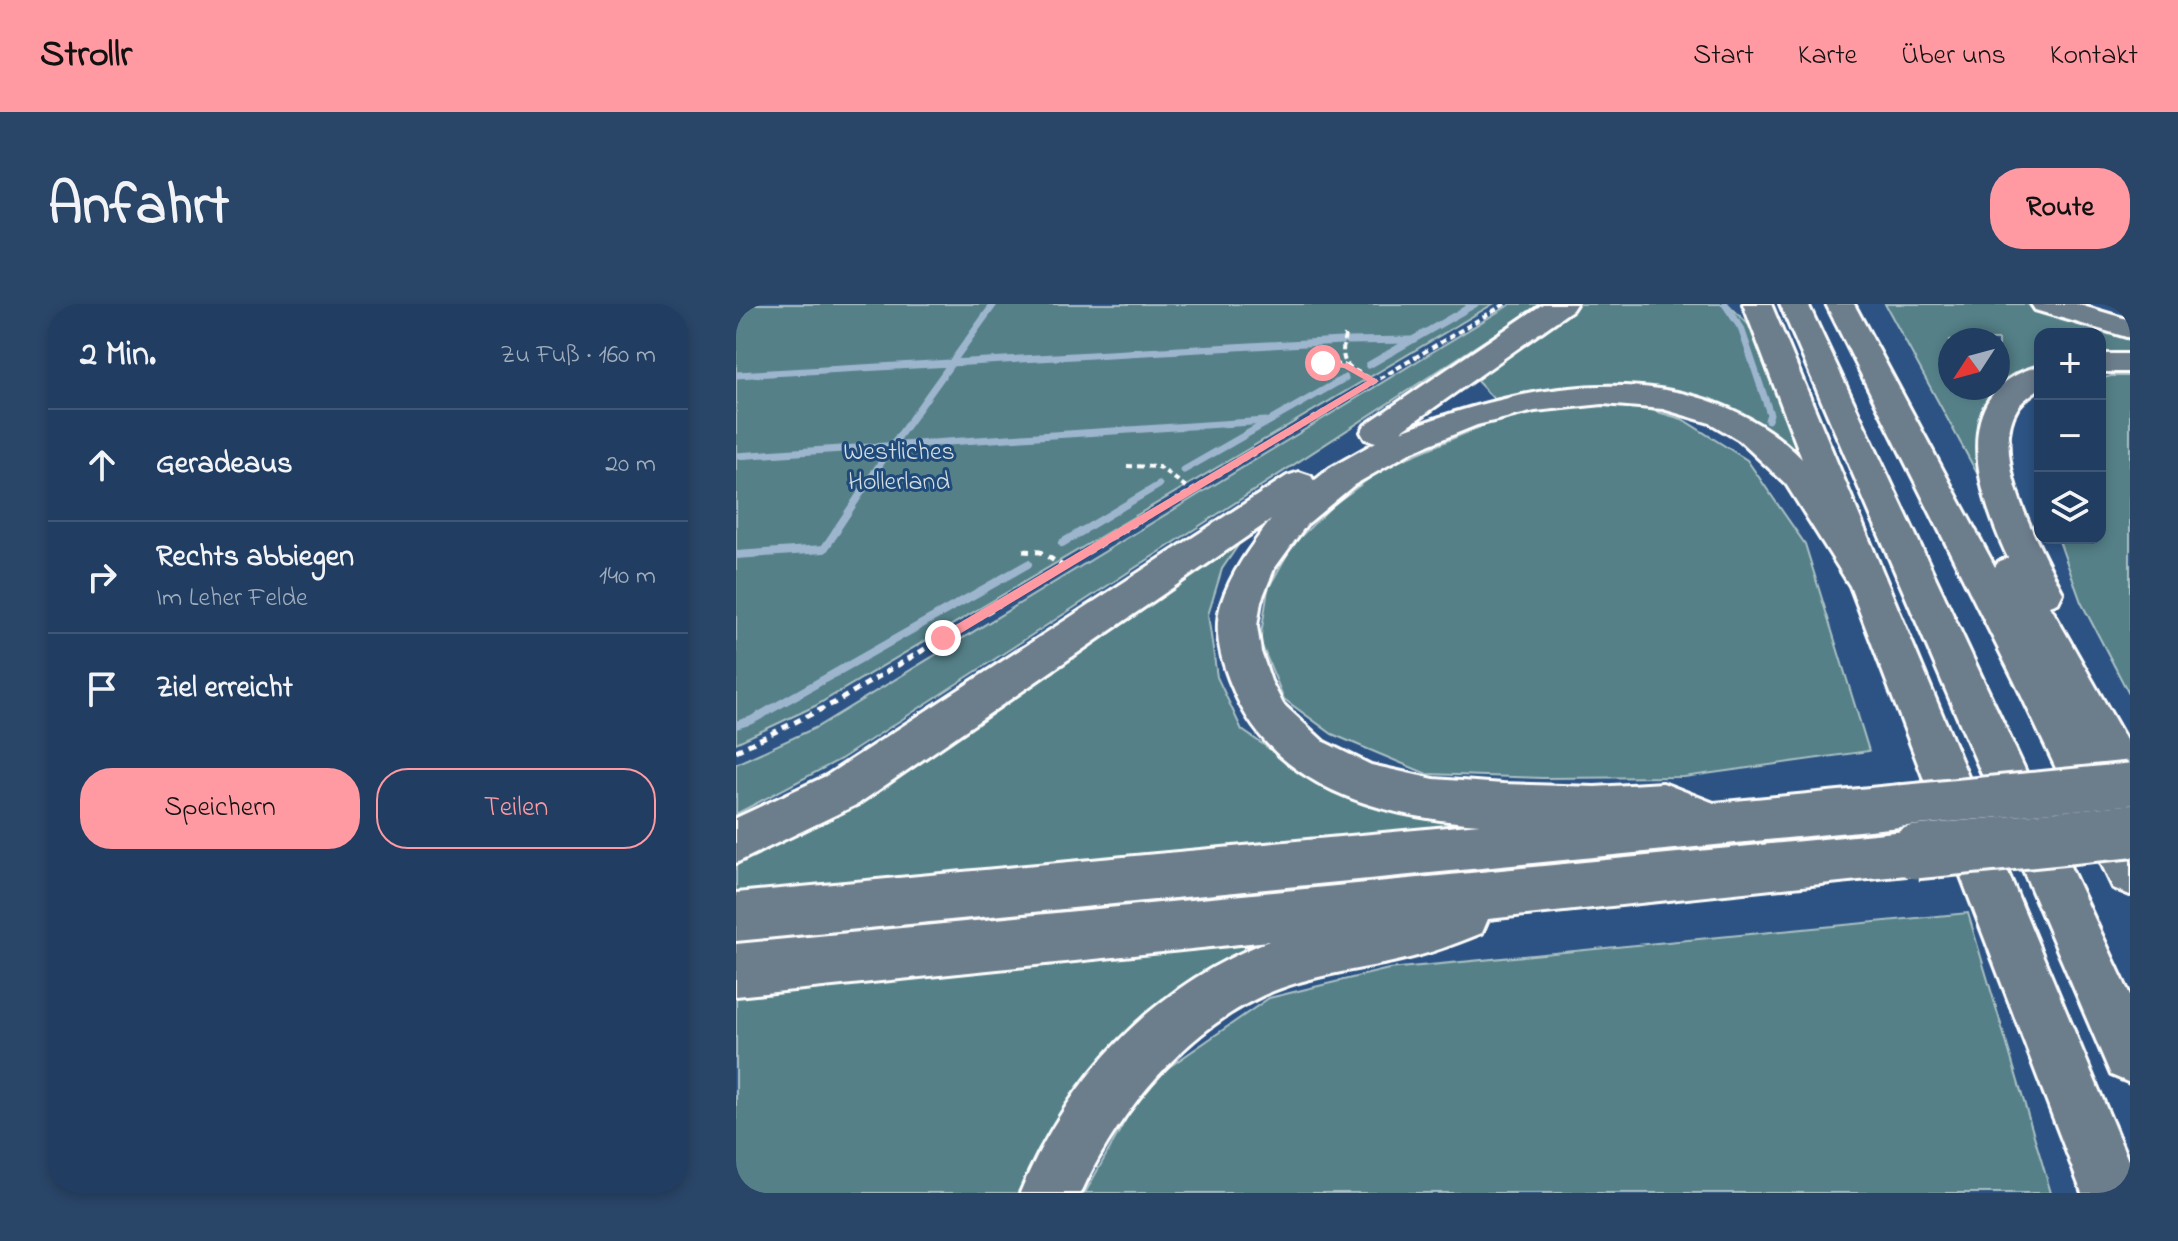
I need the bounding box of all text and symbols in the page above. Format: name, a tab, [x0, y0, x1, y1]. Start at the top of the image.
text: Strollr	[40, 28, 132, 84]
text: Start	[1693, 36, 1754, 77]
text: Karte	[1798, 36, 1857, 77]
text: Über uns	[1901, 36, 2006, 77]
text: Kontakt	[2050, 36, 2138, 77]
text: Anfahrt	[48, 168, 229, 249]
button: Route	[1990, 168, 2130, 249]
north arrow	[1938, 328, 2010, 400]
map controls	[2034, 328, 2106, 544]
button: +	[2034, 328, 2106, 400]
text: 2 Min.	[80, 331, 156, 381]
text: Zu Fuß · 160 m	[500, 337, 656, 375]
route start	[1305, 345, 1341, 381]
button: −	[2034, 400, 2106, 472]
park label: Westliches Hollerland	[843, 434, 955, 502]
icon: ahead	[80, 443, 124, 487]
text: Geradeaus	[156, 443, 293, 487]
text: 20 m	[605, 446, 656, 484]
button: layers	[2034, 472, 2106, 544]
text: Rechts abbiegen	[156, 536, 354, 580]
icon: right	[80, 555, 124, 599]
text: 140 m	[599, 558, 656, 596]
text: Im Leher Felde	[156, 580, 308, 618]
route end	[925, 620, 961, 656]
icon: arrive	[80, 667, 124, 711]
text: Ziel erreicht	[156, 667, 293, 711]
button: Speichern	[80, 768, 360, 849]
button: Teilen	[376, 768, 656, 849]

